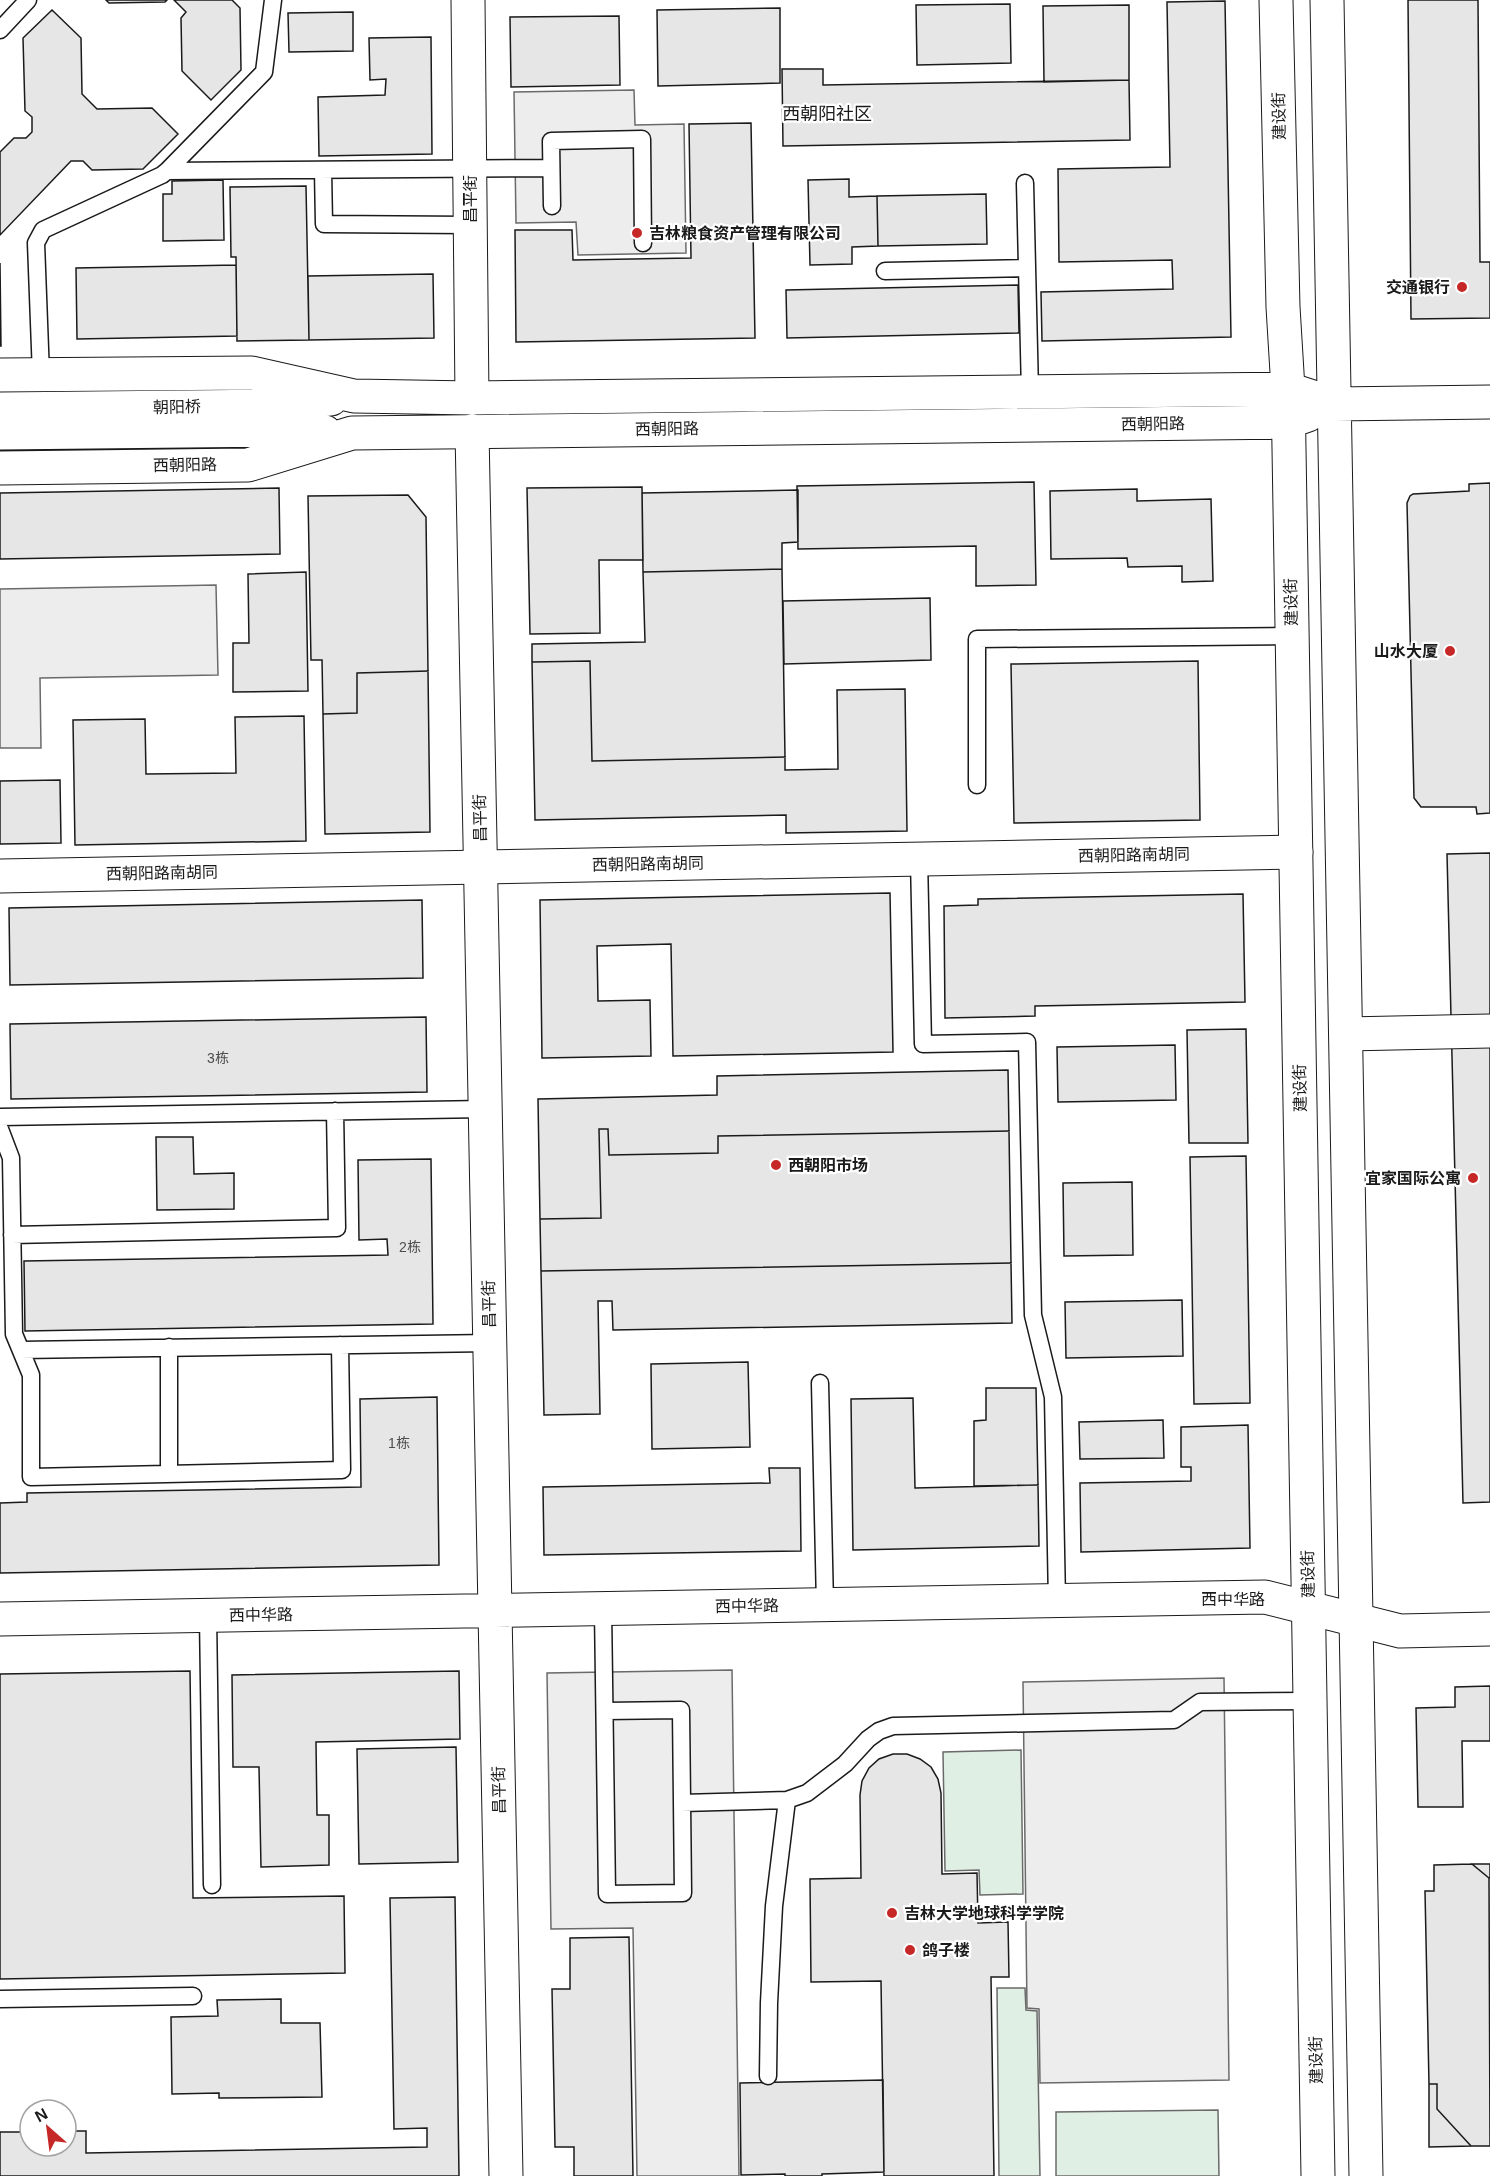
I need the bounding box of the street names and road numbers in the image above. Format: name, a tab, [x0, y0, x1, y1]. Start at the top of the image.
street label: 建设街	[1270, 92, 1288, 140]
street label: 昌平街	[462, 175, 479, 223]
street label: 朝阳桥	[153, 398, 201, 416]
street label: 西朝阳路	[1121, 415, 1185, 433]
street label: 西朝阳路	[635, 420, 699, 438]
street label: 西朝阳路	[153, 456, 217, 474]
street label: 建设街	[1282, 578, 1300, 626]
street label: 昌平街	[471, 794, 489, 842]
street label: 西朝阳路南胡同	[1078, 846, 1190, 864]
street label: 西朝阳路南胡同	[592, 855, 704, 873]
street label: 西朝阳路南胡同	[106, 864, 218, 882]
street label: 建设街	[1291, 1064, 1309, 1112]
street label: 昌平街	[480, 1280, 498, 1328]
street label: 建设街	[1299, 1550, 1317, 1598]
street label: 西中华路	[1201, 1591, 1265, 1608]
street label: 西中华路	[715, 1597, 779, 1615]
street label: 西中华路	[229, 1606, 293, 1624]
street label: 昌平街	[490, 1766, 508, 1814]
street label: 建设街	[1307, 2036, 1325, 2084]

